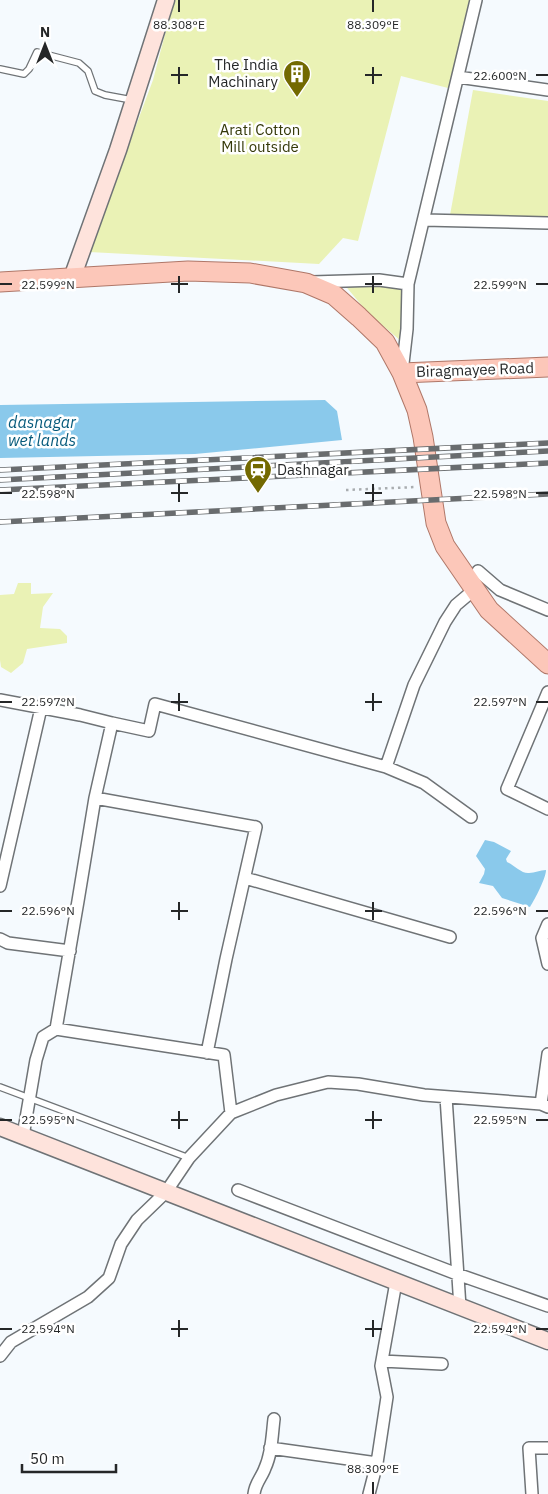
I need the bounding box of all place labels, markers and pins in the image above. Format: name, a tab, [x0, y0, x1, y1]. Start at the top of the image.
place label: The India Machinary	[208, 55, 279, 91]
building icon: The India Machinary	[282, 59, 312, 98]
station icon: Dashnagar	[243, 455, 273, 494]
place label: Dashnagar	[277, 460, 349, 479]

